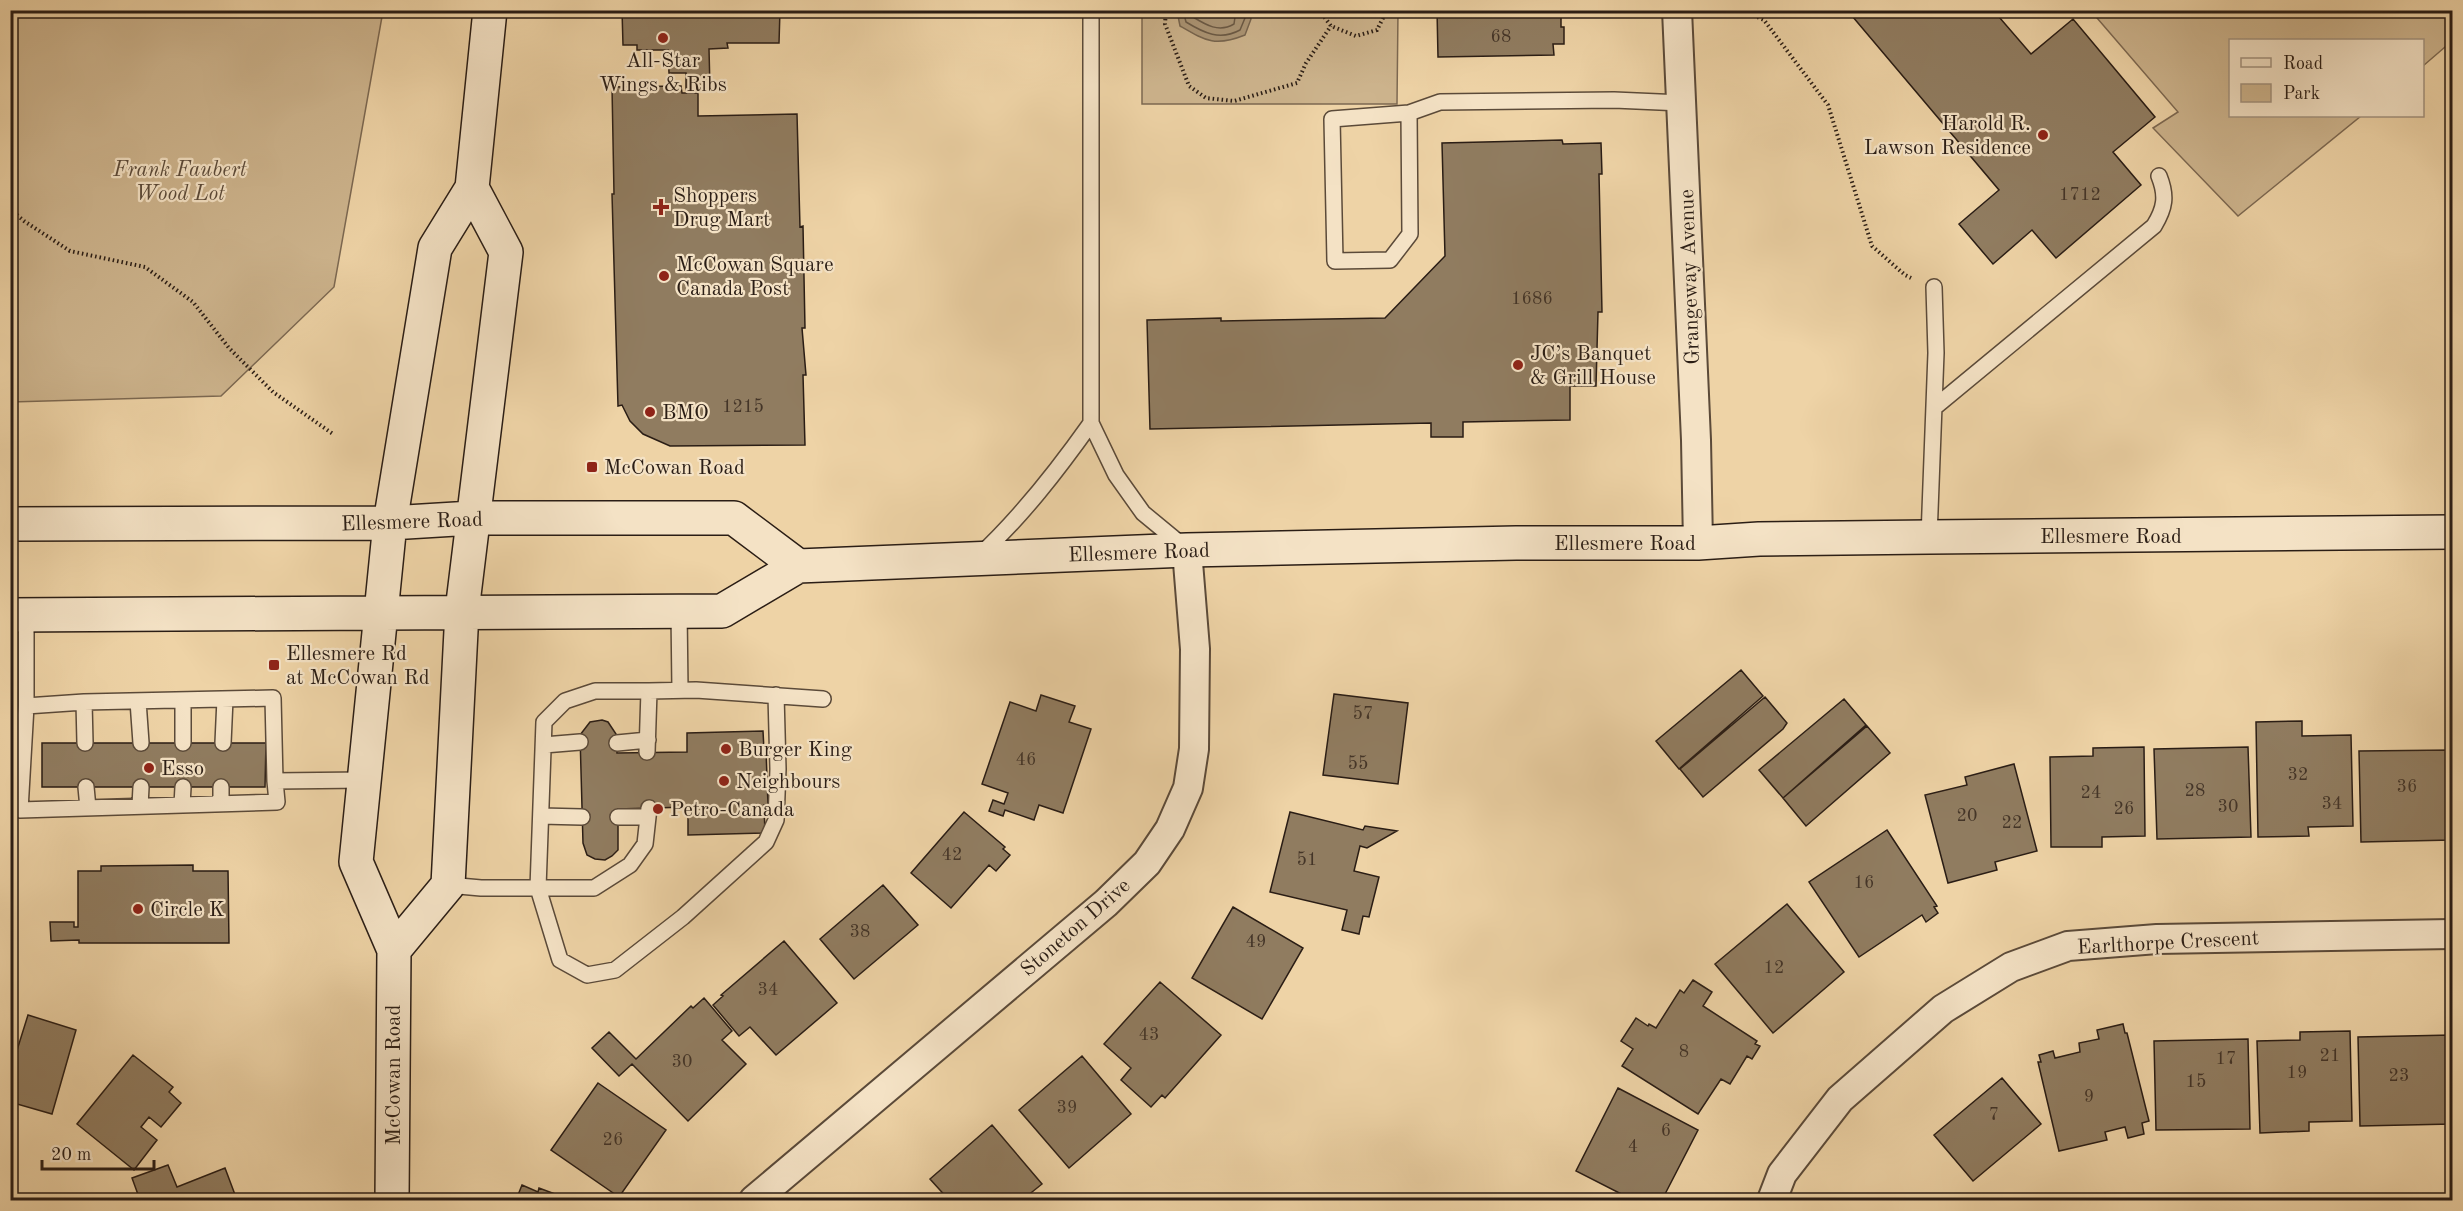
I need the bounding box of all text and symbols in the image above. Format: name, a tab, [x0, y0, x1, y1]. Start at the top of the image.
house number: 68	[1491, 28, 1511, 46]
marker: All-Star Wings & Ribs	[656, 31, 670, 45]
legend	[2229, 39, 2424, 117]
place label: All-Star Wings & Ribs	[599, 51, 727, 96]
text: Road	[2283, 55, 2323, 73]
text: Park	[2283, 85, 2320, 103]
place label: Harold R. Lawson Residence	[1864, 114, 2031, 159]
marker: Harold R. Lawson Residence	[2036, 128, 2050, 142]
park label: Frank Faubert Wood Lot	[112, 160, 247, 205]
place label: Shoppers Drug Mart	[673, 186, 770, 231]
house number: 1712	[2059, 186, 2101, 204]
street label: Grangeway Avenue	[1677, 189, 1704, 365]
marker: Shoppers Drug Mart	[654, 200, 668, 214]
place label: McCowan Square Canada Post	[676, 255, 834, 300]
marker: McCowan Square Canada Post	[657, 269, 671, 283]
house number: 1686	[1511, 290, 1553, 308]
place label: JC’s Banquet & Grill House	[1530, 344, 1656, 389]
marker: JC’s Banquet & Grill House	[1511, 358, 1525, 372]
house number: 1215	[722, 398, 764, 416]
place label: BMO	[662, 403, 709, 424]
marker: BMO	[643, 405, 657, 419]
place label: McCowan Road	[604, 458, 745, 479]
marker: McCowan Road	[585, 460, 599, 474]
street label: Ellesmere Road	[341, 510, 483, 535]
street label: Ellesmere Road	[2040, 527, 2182, 548]
street label: Ellesmere Road	[1554, 534, 1696, 555]
street label: Ellesmere Road	[1068, 541, 1210, 566]
place label: Ellesmere Rd at McCowan Rd	[286, 644, 430, 689]
marker: Ellesmere Rd at McCowan Rd	[267, 658, 281, 672]
house number: 57	[1353, 705, 1373, 723]
place label: Burger King	[738, 740, 853, 761]
marker: Burger King	[719, 742, 733, 756]
house number: 46	[1016, 751, 1036, 769]
house number: 55	[1348, 755, 1368, 773]
place label: Esso	[161, 759, 204, 780]
marker: Esso	[142, 761, 156, 775]
house number: 32	[2288, 766, 2308, 784]
place label: Neighbours	[736, 772, 840, 793]
marker: Neighbours	[717, 774, 731, 788]
house number: 36	[2397, 778, 2417, 796]
house number: 28	[2185, 782, 2205, 800]
house number: 24	[2081, 784, 2101, 802]
house number: 34	[2322, 795, 2342, 813]
house number: 30	[2218, 798, 2238, 816]
place label: Petro-Canada	[670, 800, 795, 821]
house number: 26	[2114, 800, 2134, 818]
marker: Petro-Canada	[651, 802, 665, 816]
house number: 20	[1957, 807, 1977, 825]
house number: 22	[2002, 814, 2022, 832]
house number: 42	[942, 846, 962, 864]
house number: 51	[1297, 851, 1317, 869]
house number: 16	[1854, 874, 1874, 892]
street label: Stoneton Drive	[1017, 875, 1135, 981]
place label: Circle K	[150, 900, 225, 921]
marker: Circle K	[131, 902, 145, 916]
house number: 38	[850, 923, 870, 941]
street label: Earlthorpe Crescent	[2076, 928, 2260, 959]
house number: 49	[1246, 933, 1266, 951]
house number: 12	[1764, 959, 1784, 977]
house number: 34	[758, 981, 778, 999]
street label: McCowan Road	[384, 1005, 405, 1145]
house number: 43	[1139, 1026, 1159, 1044]
house number: 8	[1679, 1043, 1689, 1061]
house number: 21	[2320, 1047, 2340, 1065]
house number: 17	[2216, 1050, 2236, 1068]
house number: 30	[672, 1053, 692, 1071]
house number: 19	[2287, 1064, 2307, 1082]
house number: 23	[2389, 1067, 2409, 1085]
house number: 15	[2186, 1073, 2206, 1091]
house number: 9	[2084, 1088, 2094, 1106]
house number: 39	[1057, 1099, 1077, 1117]
house number: 7	[1989, 1106, 1999, 1124]
house number: 6	[1661, 1122, 1671, 1140]
house number: 26	[603, 1131, 623, 1149]
scale bar	[42, 1133, 154, 1171]
house number: 4	[1628, 1138, 1638, 1156]
text: 20 m	[51, 1146, 91, 1164]

